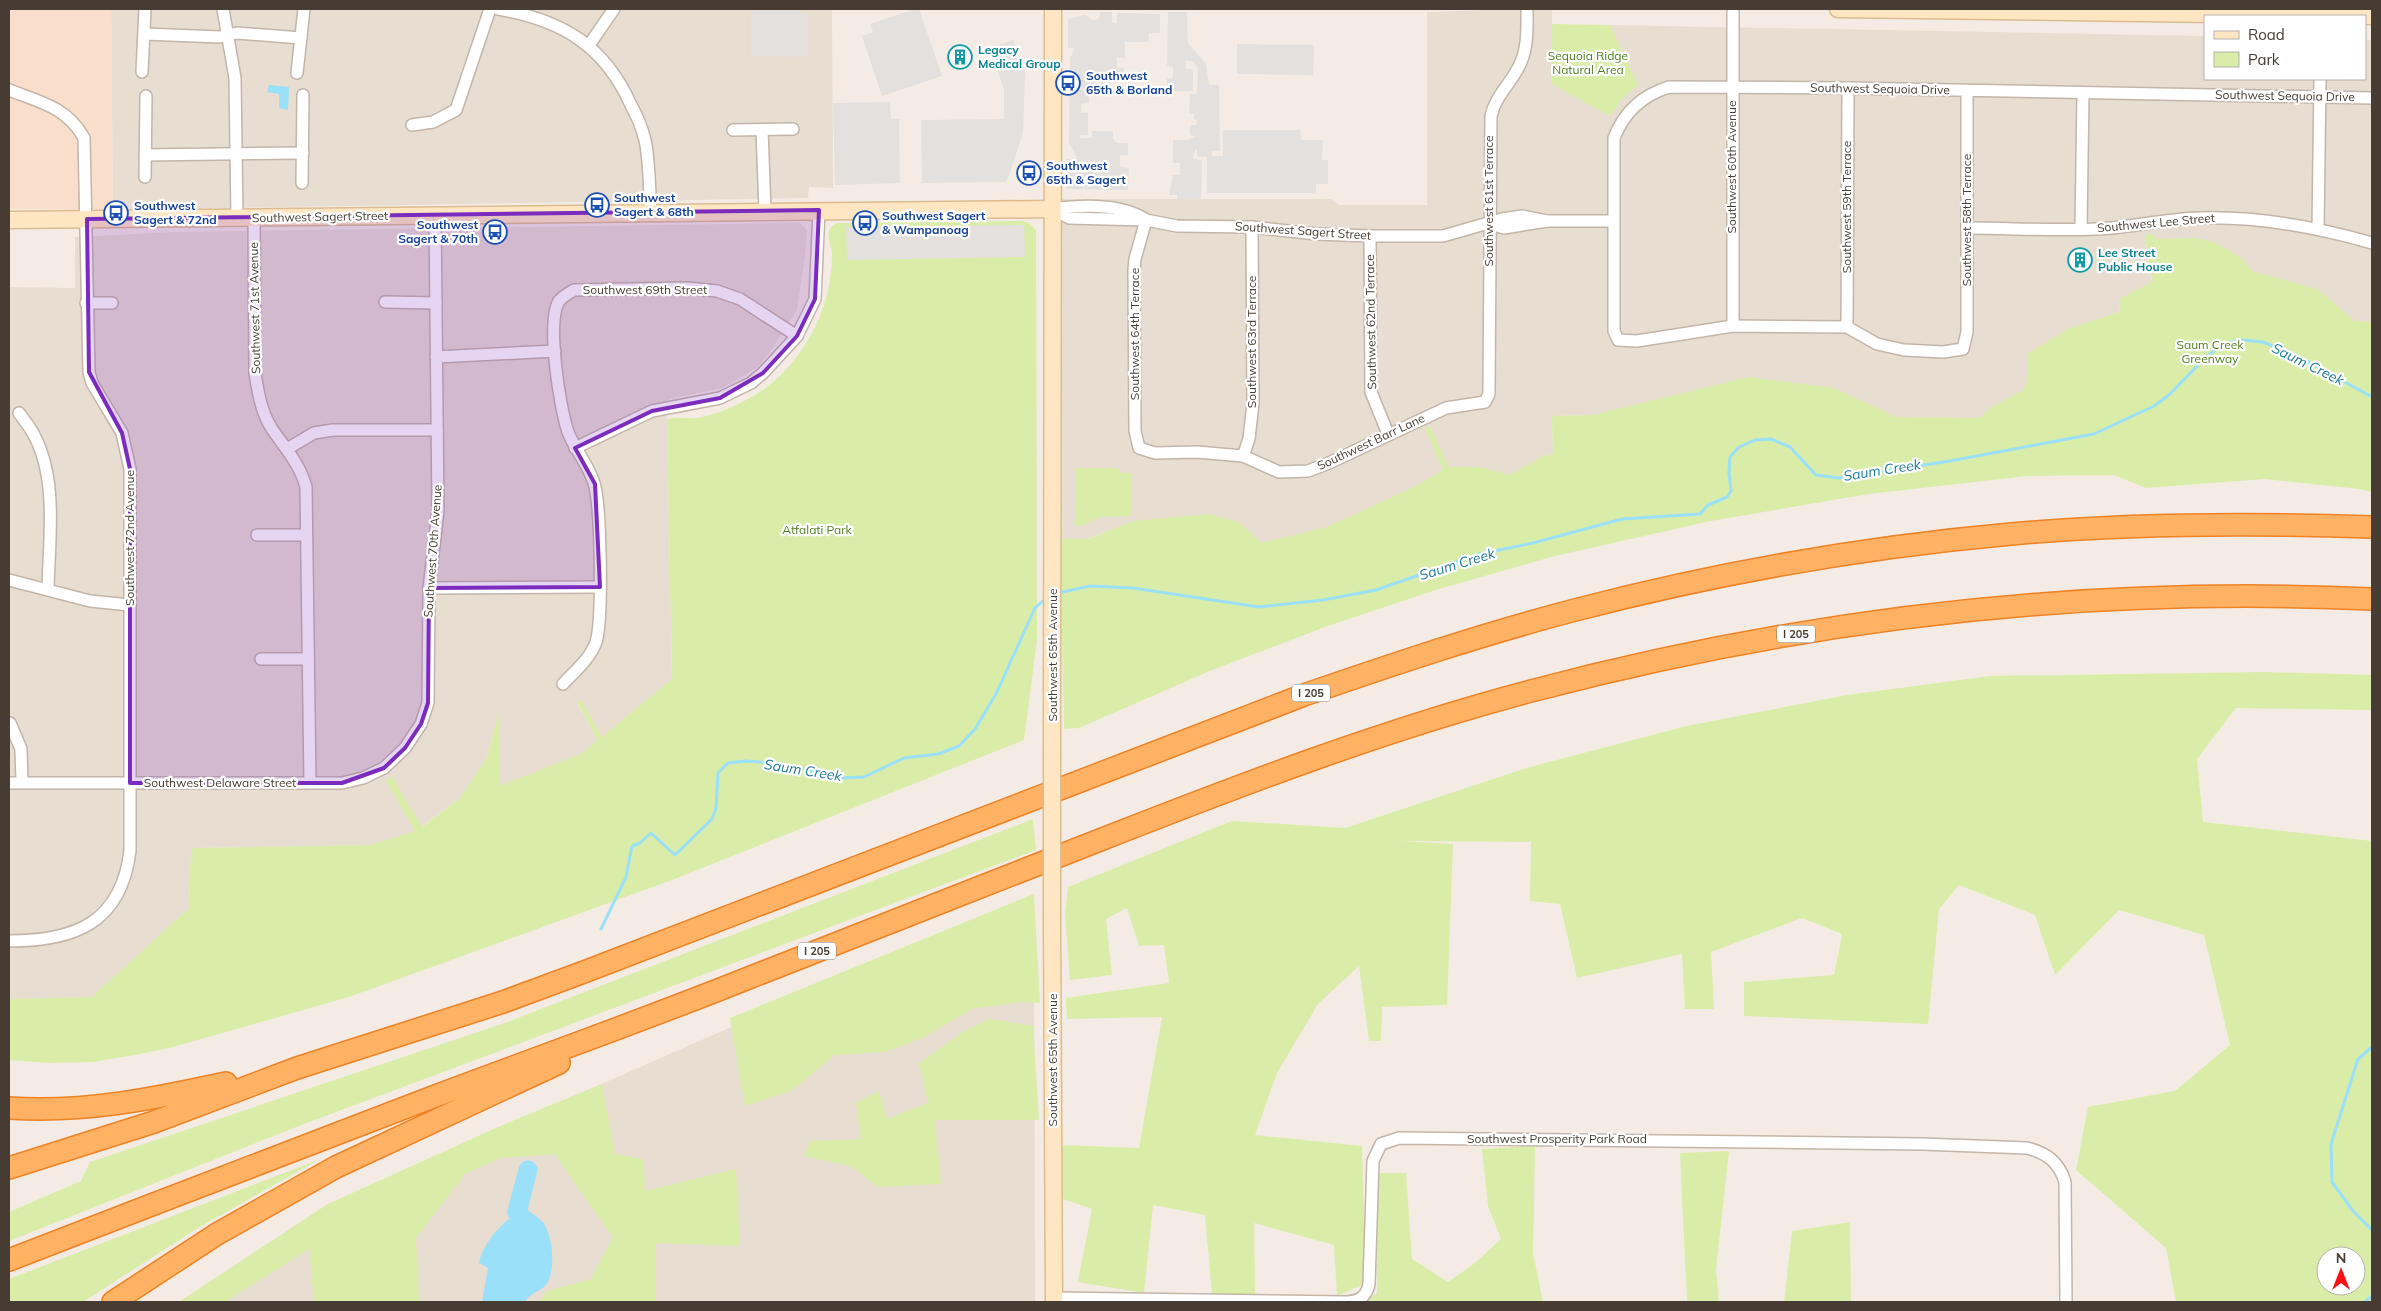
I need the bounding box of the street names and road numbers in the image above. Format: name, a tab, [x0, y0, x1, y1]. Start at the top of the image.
street label: Southwest Sequoia Drive	[1810, 80, 1950, 97]
street label: Southwest Sequoia Drive	[2215, 87, 2355, 104]
street label: Southwest 60th Avenue	[1724, 100, 1739, 234]
street label: Southwest 61st Terrace	[1481, 135, 1496, 267]
street label: Southwest 59th Terrace	[1839, 141, 1854, 273]
street label: Southwest 58th Terrace	[1959, 154, 1974, 286]
street label: Southwest Sagert Street	[252, 208, 388, 225]
street label: Southwest Lee Street	[2096, 210, 2216, 235]
street label: Southwest Sagert Street	[1235, 218, 1371, 243]
street label: Southwest 71st Avenue	[246, 242, 263, 374]
street label: Southwest 62nd Terrace	[1362, 254, 1379, 390]
street label: Southwest 64th Terrace	[1127, 268, 1142, 400]
street label: Southwest 63rd Terrace	[1244, 276, 1259, 408]
street label: Southwest 69th Street	[583, 282, 707, 297]
street label: Southwest Barr Lane	[1315, 410, 1427, 473]
street label: Southwest 72nd Avenue	[122, 470, 137, 606]
street label: Southwest 70th Avenue	[420, 484, 445, 618]
street label: Southwest 65th Avenue	[1045, 588, 1060, 722]
road number: I 205	[1777, 626, 1815, 642]
road number: I 205	[1292, 684, 1330, 701]
street label: Southwest Delaware Street	[144, 775, 296, 790]
road number: I 205	[798, 942, 836, 959]
street label: Southwest 65th Avenue	[1045, 993, 1060, 1127]
street label: Southwest Prosperity Park Road	[1467, 1131, 1647, 1146]

